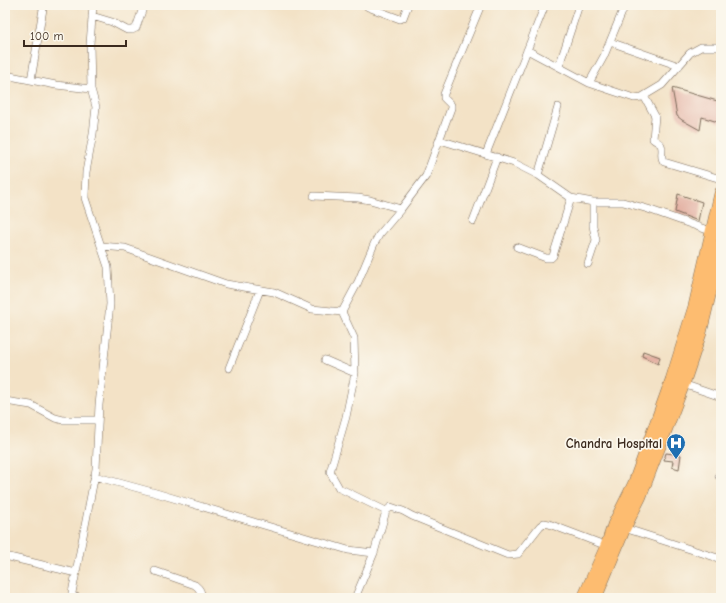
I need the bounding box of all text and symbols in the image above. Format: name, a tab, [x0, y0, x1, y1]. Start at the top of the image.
scale bar	[24, 22, 126, 48]
text: 100 m	[30, 29, 63, 43]
hospital icon: Chandra Hospital	[665, 432, 687, 460]
place label: Chandra Hospital	[566, 436, 662, 451]

